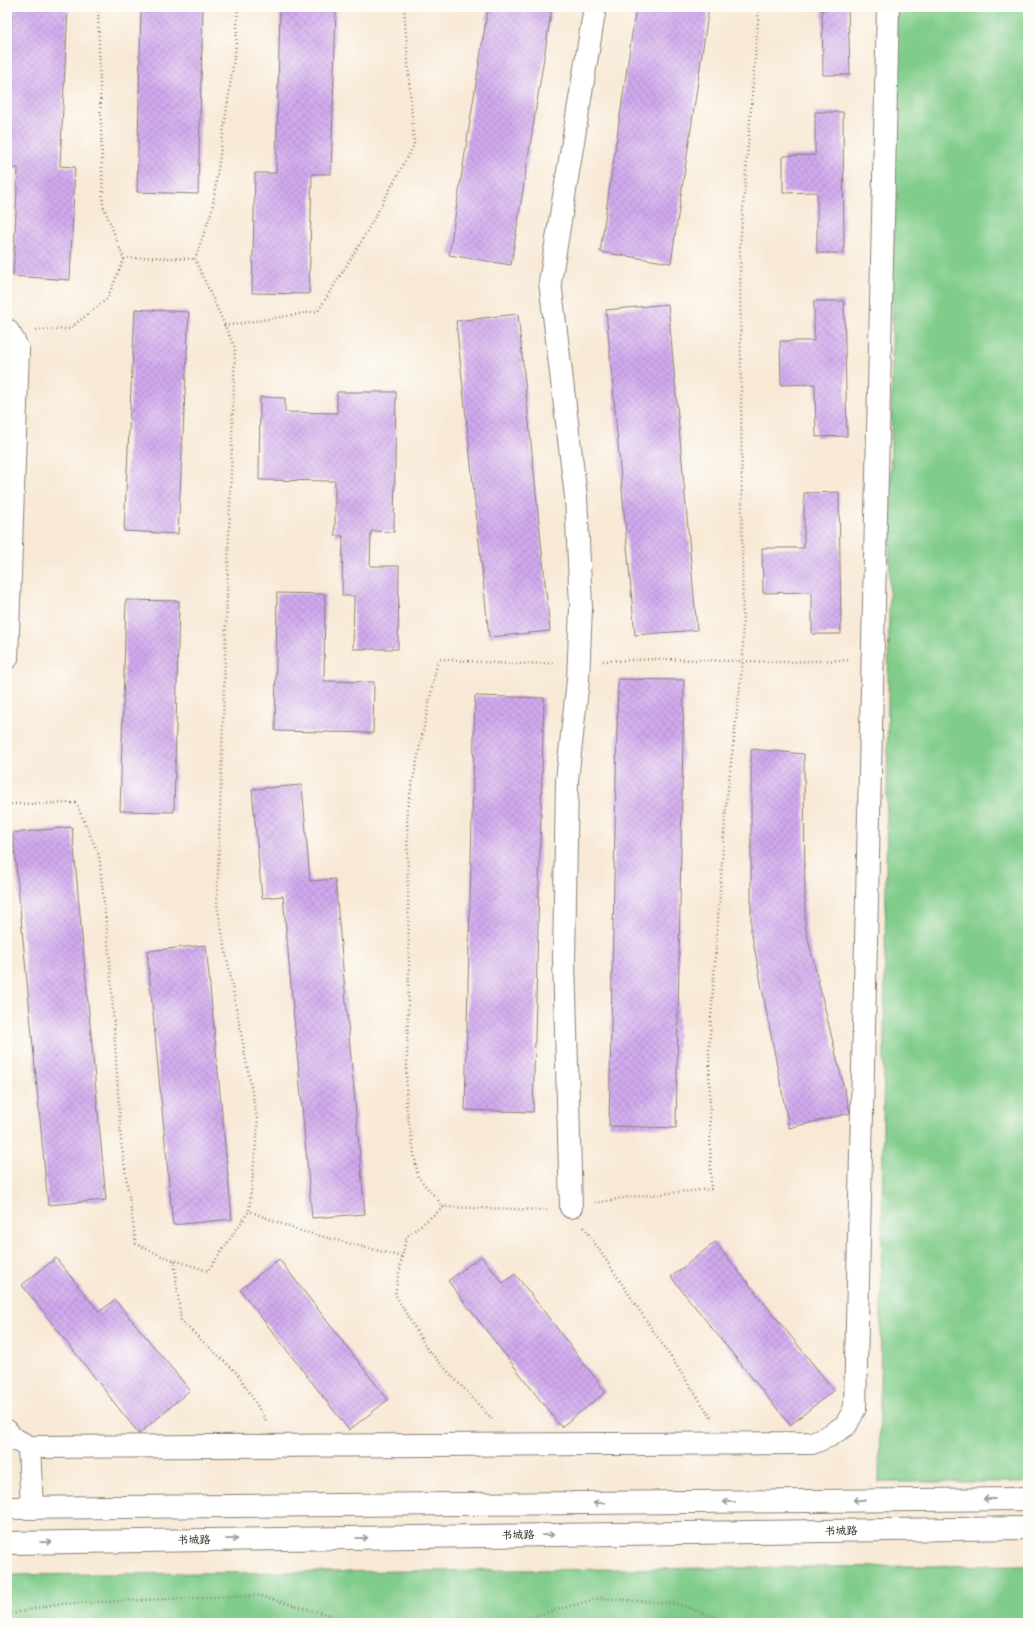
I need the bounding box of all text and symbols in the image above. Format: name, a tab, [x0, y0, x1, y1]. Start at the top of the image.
one-way arrow	[983, 1495, 996, 1503]
one-way arrow	[853, 1497, 866, 1504]
one-way arrow	[723, 1498, 736, 1506]
one-way arrow	[593, 1499, 606, 1507]
street label: 书城路	[824, 1524, 858, 1538]
street label: 书城路	[501, 1528, 535, 1542]
one-way arrow	[541, 1531, 554, 1539]
street label: 书城路	[177, 1533, 211, 1547]
one-way arrow	[355, 1534, 368, 1542]
one-way arrow	[225, 1536, 238, 1543]
one-way arrow	[39, 1538, 52, 1546]

